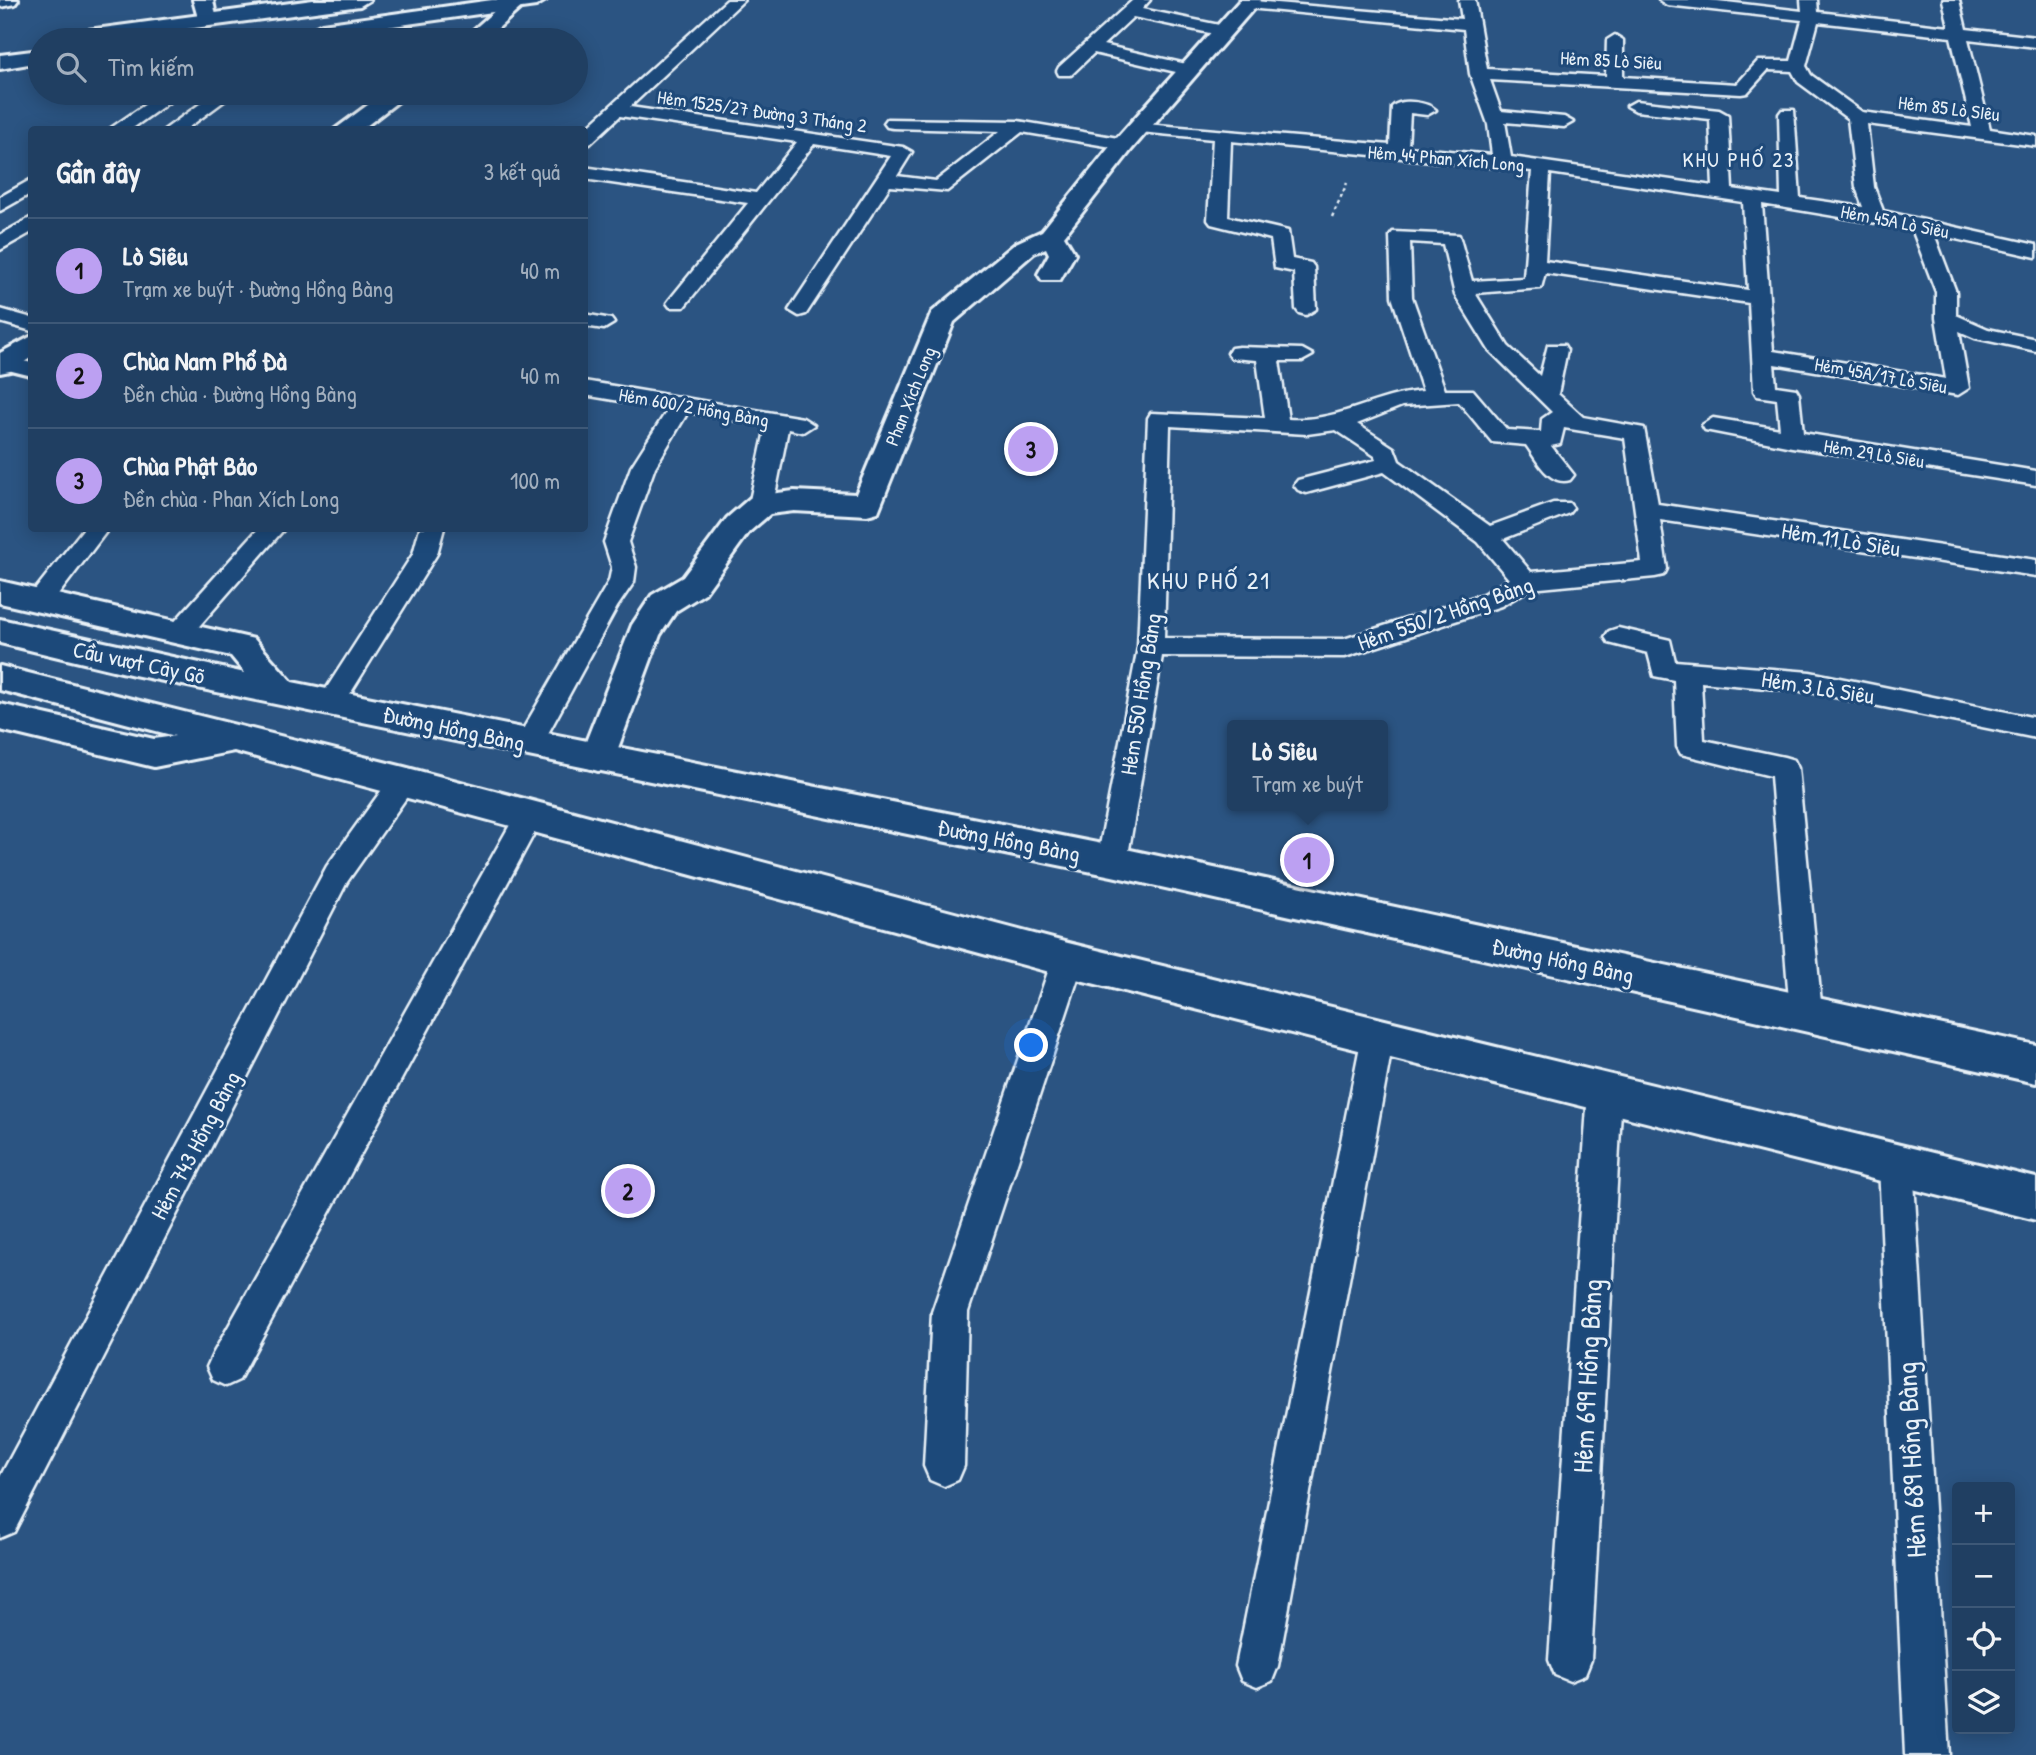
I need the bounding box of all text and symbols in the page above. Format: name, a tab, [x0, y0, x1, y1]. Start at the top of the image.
search box	[28, 28, 588, 105]
street label: Hẻm 85 Lò Siêu	[1560, 44, 1663, 76]
icon: search	[52, 48, 90, 86]
text: Tìm kiếm	[108, 49, 194, 84]
street label: Hẻm 1525/27 Đường 3 Tháng 2	[656, 83, 868, 139]
street label: Hẻm 85 Lò SIêu	[1897, 89, 2002, 127]
street label: Hẻm 44 Phan Xích Long	[1367, 138, 1525, 178]
district label: KHU PHỐ 23	[1683, 145, 1795, 174]
text: Gần đây	[56, 152, 141, 192]
text: 3 kết quả	[484, 156, 560, 187]
street label: Hẻm 45A Lò Siêu	[1839, 198, 1952, 244]
text: Lò Siêu	[123, 238, 188, 273]
text: 1	[75, 255, 83, 286]
text: 40 m	[520, 255, 560, 286]
text: Trạm xe buýt · Đường Hồng Bàng	[123, 273, 393, 304]
text: Chùa Nam Phổ Đà	[123, 343, 287, 378]
street label: Phan Xích Long	[878, 343, 942, 449]
street label: Hẻm 45A/17 Lò Siêu	[1813, 351, 1950, 400]
text: 2	[74, 360, 84, 391]
text: 40 m	[520, 360, 560, 391]
text: Đền chùa · Đường Hồng Bàng	[123, 378, 357, 409]
street label: Hẻm 600/2 Hồng Bàng	[617, 381, 771, 433]
pin: 3	[1008, 423, 1054, 475]
street label: Hẻm 29 Lò Siêu	[1822, 432, 1926, 474]
text: Chùa Phật Bảo	[123, 448, 257, 483]
text: 3	[74, 465, 84, 496]
text: 100 m	[510, 465, 560, 496]
text: Đền chùa · Phan Xích Long	[123, 483, 339, 514]
street label: Hẻm 11 Lò Siêu	[1779, 514, 1903, 564]
district label: KHU PHỐ 21	[1147, 564, 1271, 596]
street label: Hẻm 550/2 Hồng Bàng	[1353, 568, 1537, 658]
street label: Hẻm 550 Hồng Bàng	[1112, 611, 1168, 777]
street label: Cầu vượt Cây Gõ	[70, 633, 208, 691]
street label: Hẻm 3 Lò Siêu	[1759, 663, 1877, 711]
street label: Đường Hồng Bàng	[380, 698, 528, 758]
popup	[1227, 720, 1388, 811]
text: Lò Siêu	[1252, 733, 1317, 768]
text: Trạm xe buýt	[1252, 768, 1363, 799]
street label: Đường Hồng Bàng	[935, 811, 1083, 869]
pin: 1	[1284, 834, 1330, 886]
street label: Đường Hồng Bàng	[1489, 930, 1637, 990]
your location	[1014, 1028, 1048, 1062]
street label: Hẻm 743 Hồng Bàng	[143, 1065, 247, 1225]
pin: 2	[605, 1165, 651, 1217]
street label: Hẻm 699 Hồng Bàng	[1563, 1278, 1611, 1474]
street label: Hẻm 689 Hồng Bàng	[1887, 1361, 1935, 1559]
map controls	[1952, 1482, 2015, 1734]
button: +	[1952, 1482, 2015, 1545]
button: −	[1952, 1545, 2015, 1608]
button: locate	[1952, 1608, 2015, 1671]
button: layers	[1952, 1671, 2015, 1734]

